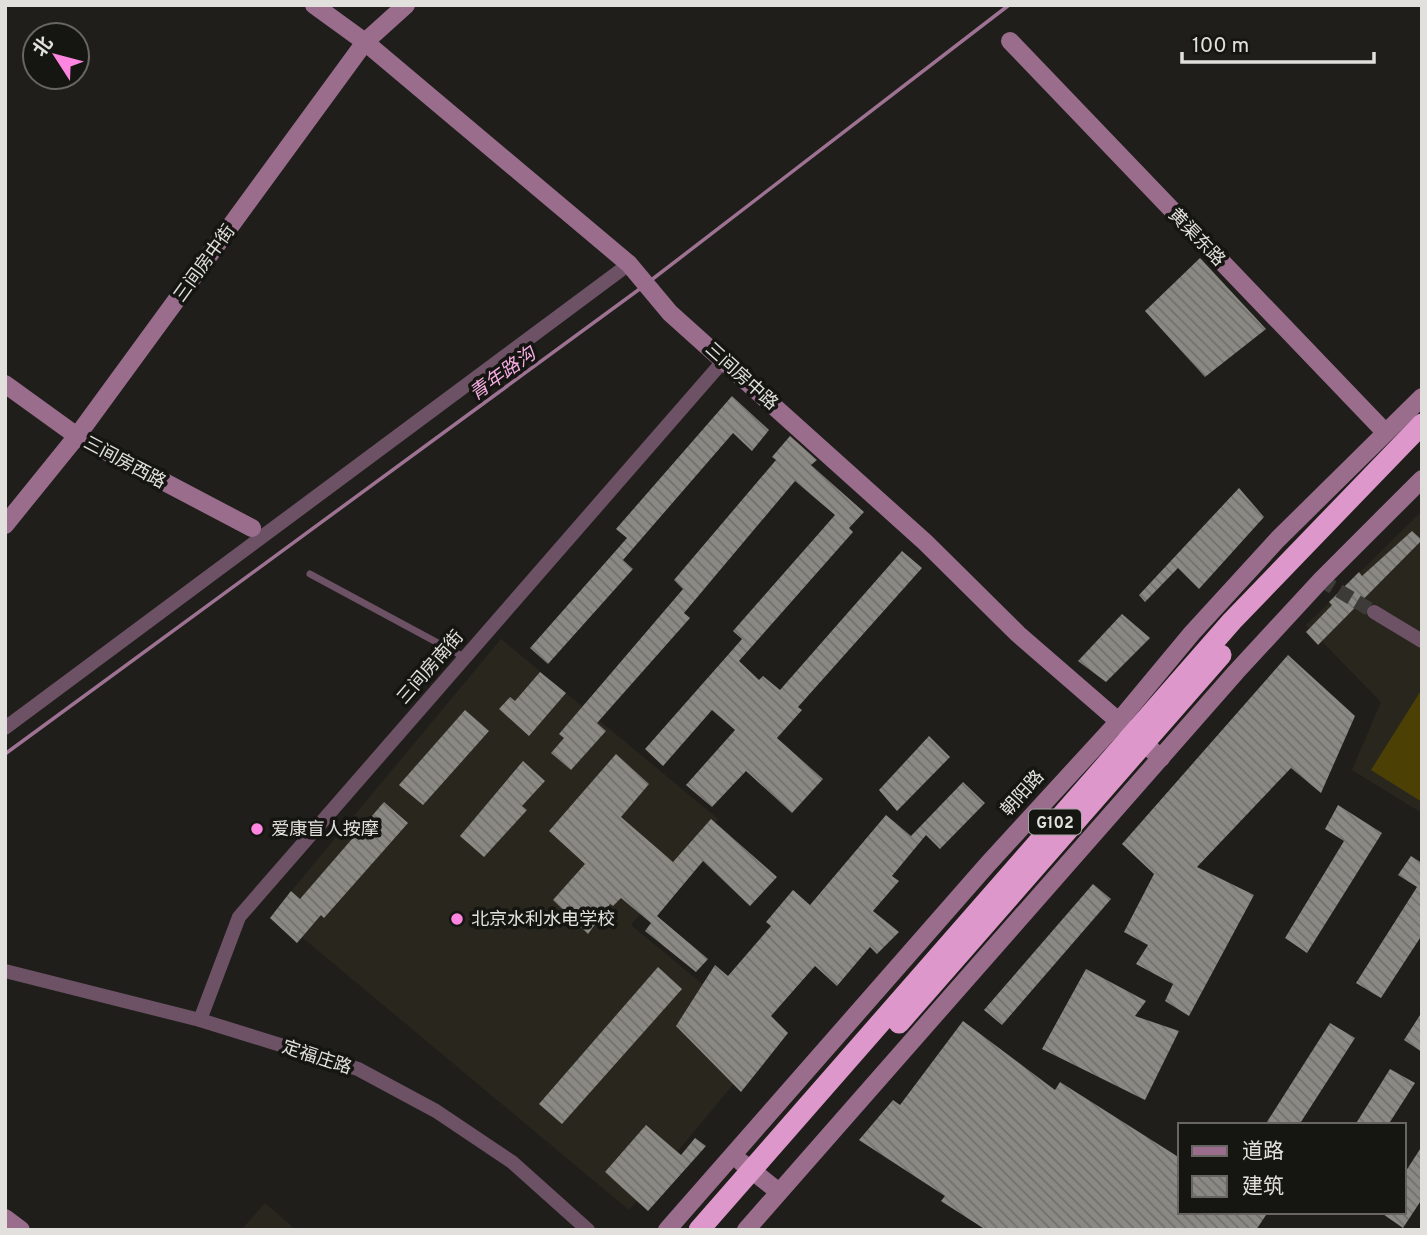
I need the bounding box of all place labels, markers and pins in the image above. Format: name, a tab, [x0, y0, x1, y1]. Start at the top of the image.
place label: 爱康盲人按摩	[271, 819, 379, 842]
marker: 爱康盲人按摩	[249, 821, 265, 837]
place label: 北京水利水电学校	[471, 909, 615, 932]
marker: 北京水利水电学校	[449, 911, 465, 927]

